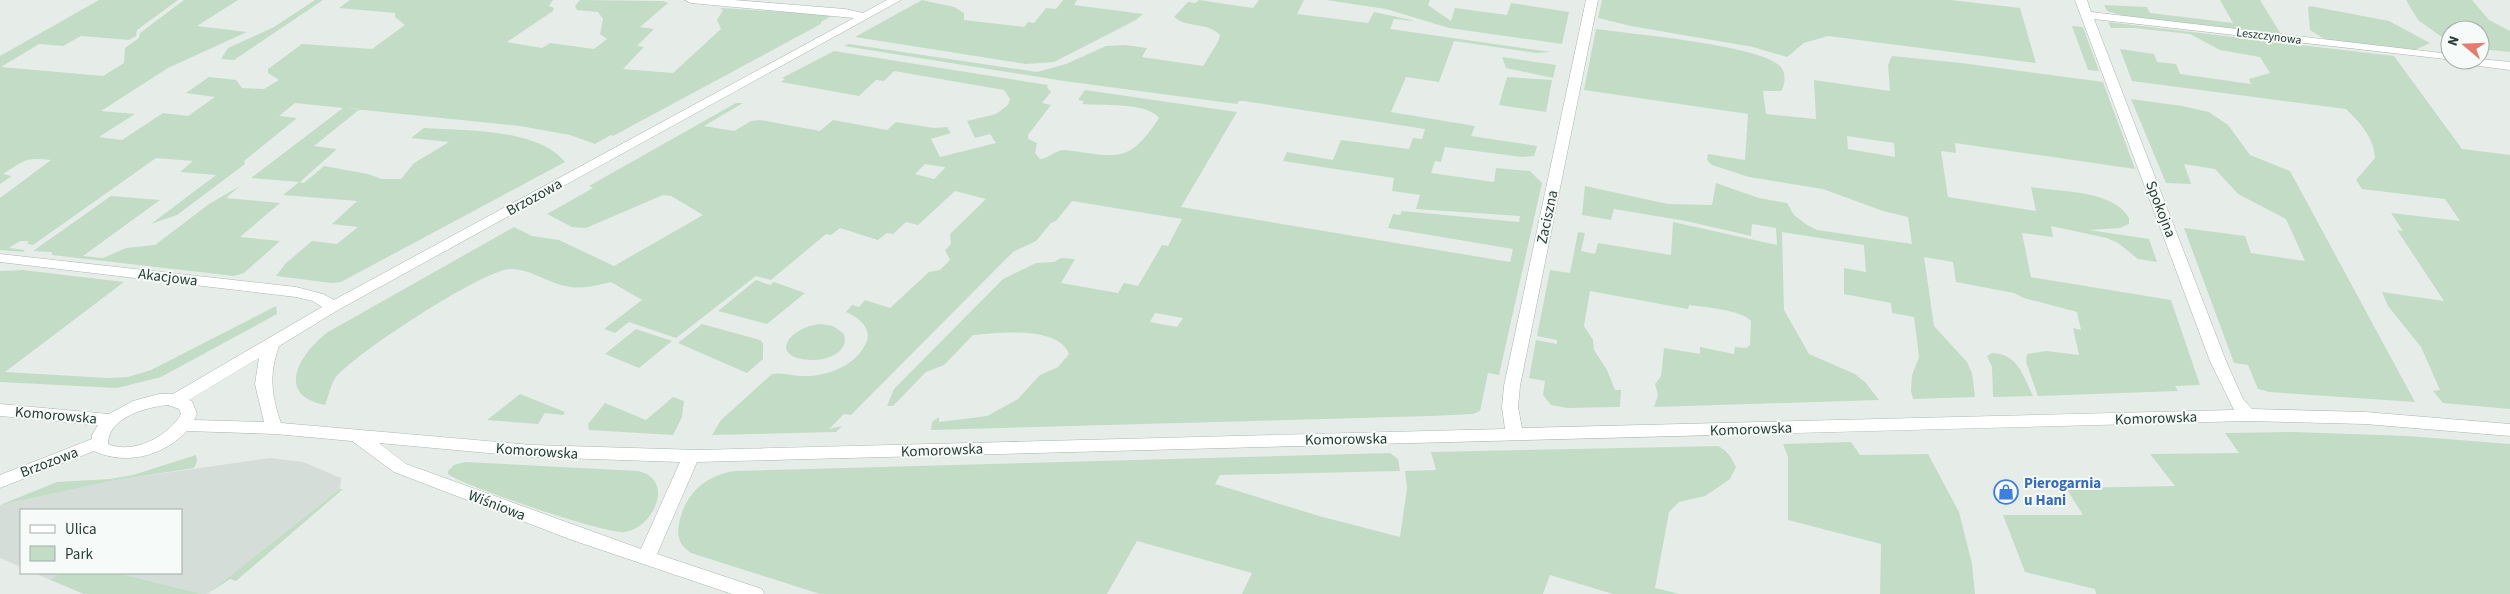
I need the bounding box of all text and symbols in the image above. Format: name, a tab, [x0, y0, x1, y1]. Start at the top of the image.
north arrow	[2440, 20, 2490, 70]
street label: Leszczynowa	[2235, 24, 2302, 49]
text: N	[2443, 33, 2465, 49]
street label: Brzozowa	[503, 174, 566, 221]
street label: Spokojna	[2140, 178, 2181, 241]
street label: Zaciszna	[1532, 188, 1563, 246]
street label: Akacjowa	[137, 263, 199, 292]
street label: Komorowska	[14, 401, 98, 430]
street label: Komorowska	[2115, 407, 2198, 430]
street label: Komorowska	[1710, 418, 1793, 441]
street label: Komorowska	[1305, 428, 1387, 451]
street label: Komorowska	[495, 438, 579, 465]
street label: Komorowska	[901, 439, 984, 462]
street label: Brzozowa	[17, 442, 81, 483]
place label: Pierogarnia u Hani	[2024, 473, 2101, 511]
shop icon: Pierogarnia u Hani	[1993, 479, 2019, 505]
street label: Wiśniowa	[465, 485, 529, 526]
legend	[20, 509, 182, 574]
text: Ulica	[65, 519, 96, 540]
text: Park	[65, 544, 94, 565]

